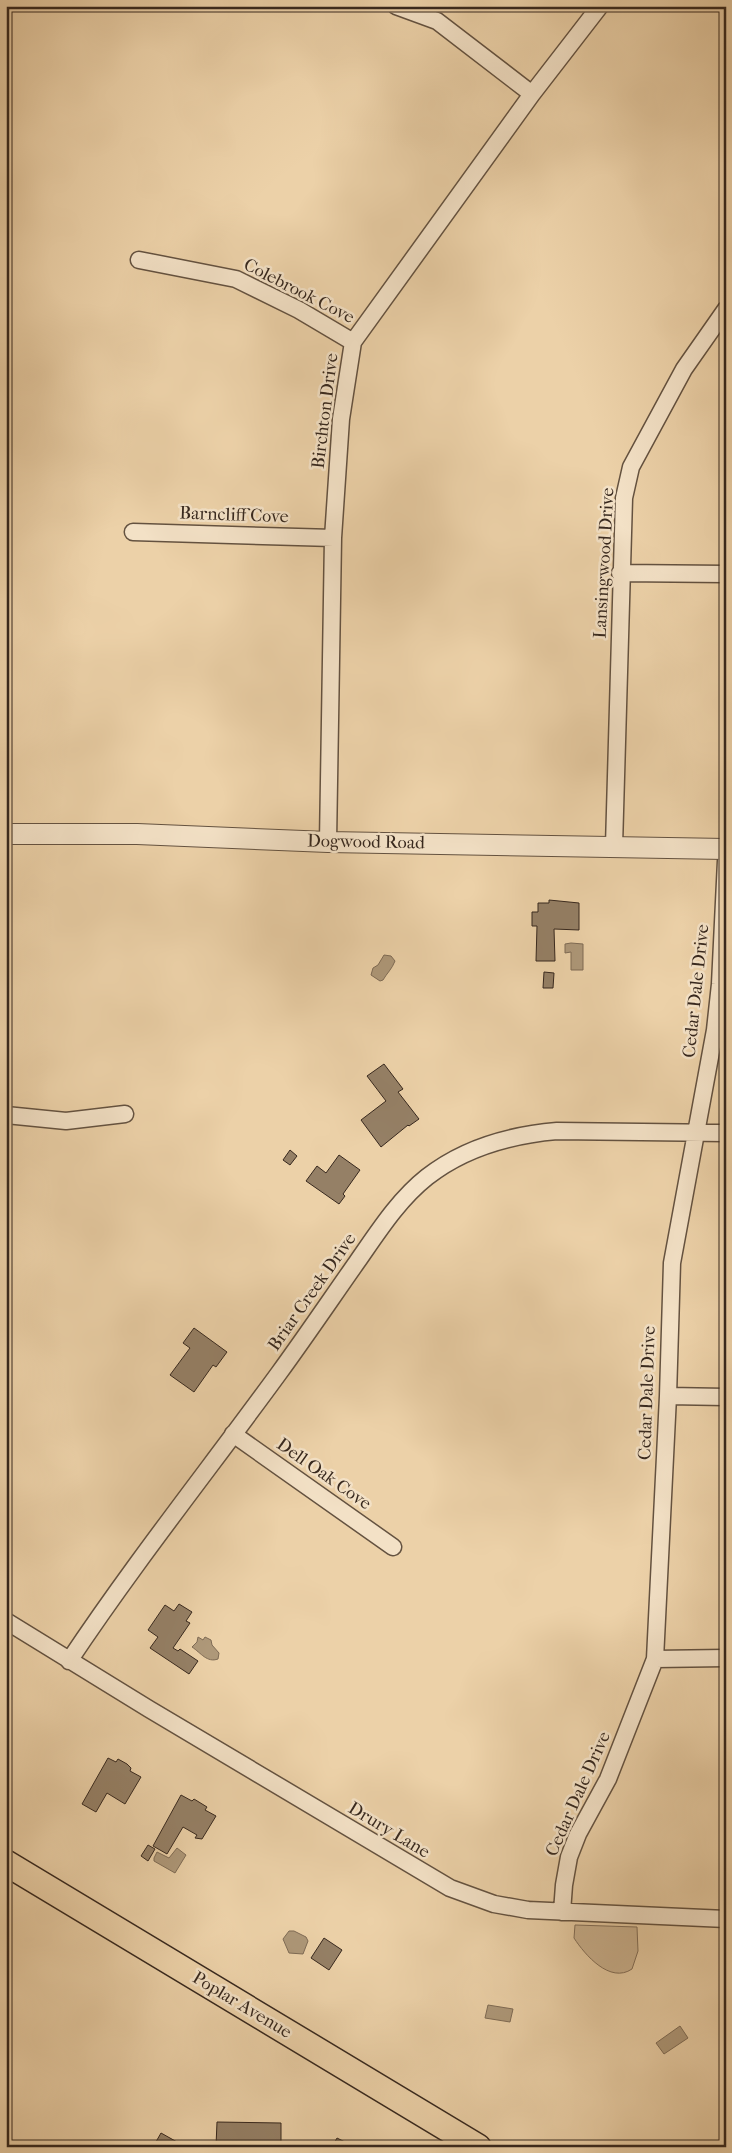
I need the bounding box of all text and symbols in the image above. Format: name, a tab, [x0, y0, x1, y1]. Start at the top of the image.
street label: Colebrook Cove	[240, 254, 358, 328]
street label: Birchton Drive	[308, 352, 343, 470]
street label: Lansingwood Drive	[590, 487, 618, 639]
street label: Barncliff Cove	[179, 503, 289, 527]
street label: Dogwood Road	[307, 830, 425, 854]
street label: Cedar Dale Drive	[679, 923, 713, 1059]
street label: Briar Creek Drive	[264, 1229, 361, 1355]
street label: Cedar Dale Drive	[634, 1325, 660, 1460]
street label: Dell Oak Cove	[273, 1434, 375, 1514]
street label: Cedar Dale Drive	[541, 1728, 615, 1860]
street label: Drury Lane	[344, 1798, 434, 1863]
street label: Poplar Avenue	[189, 1967, 296, 2043]

